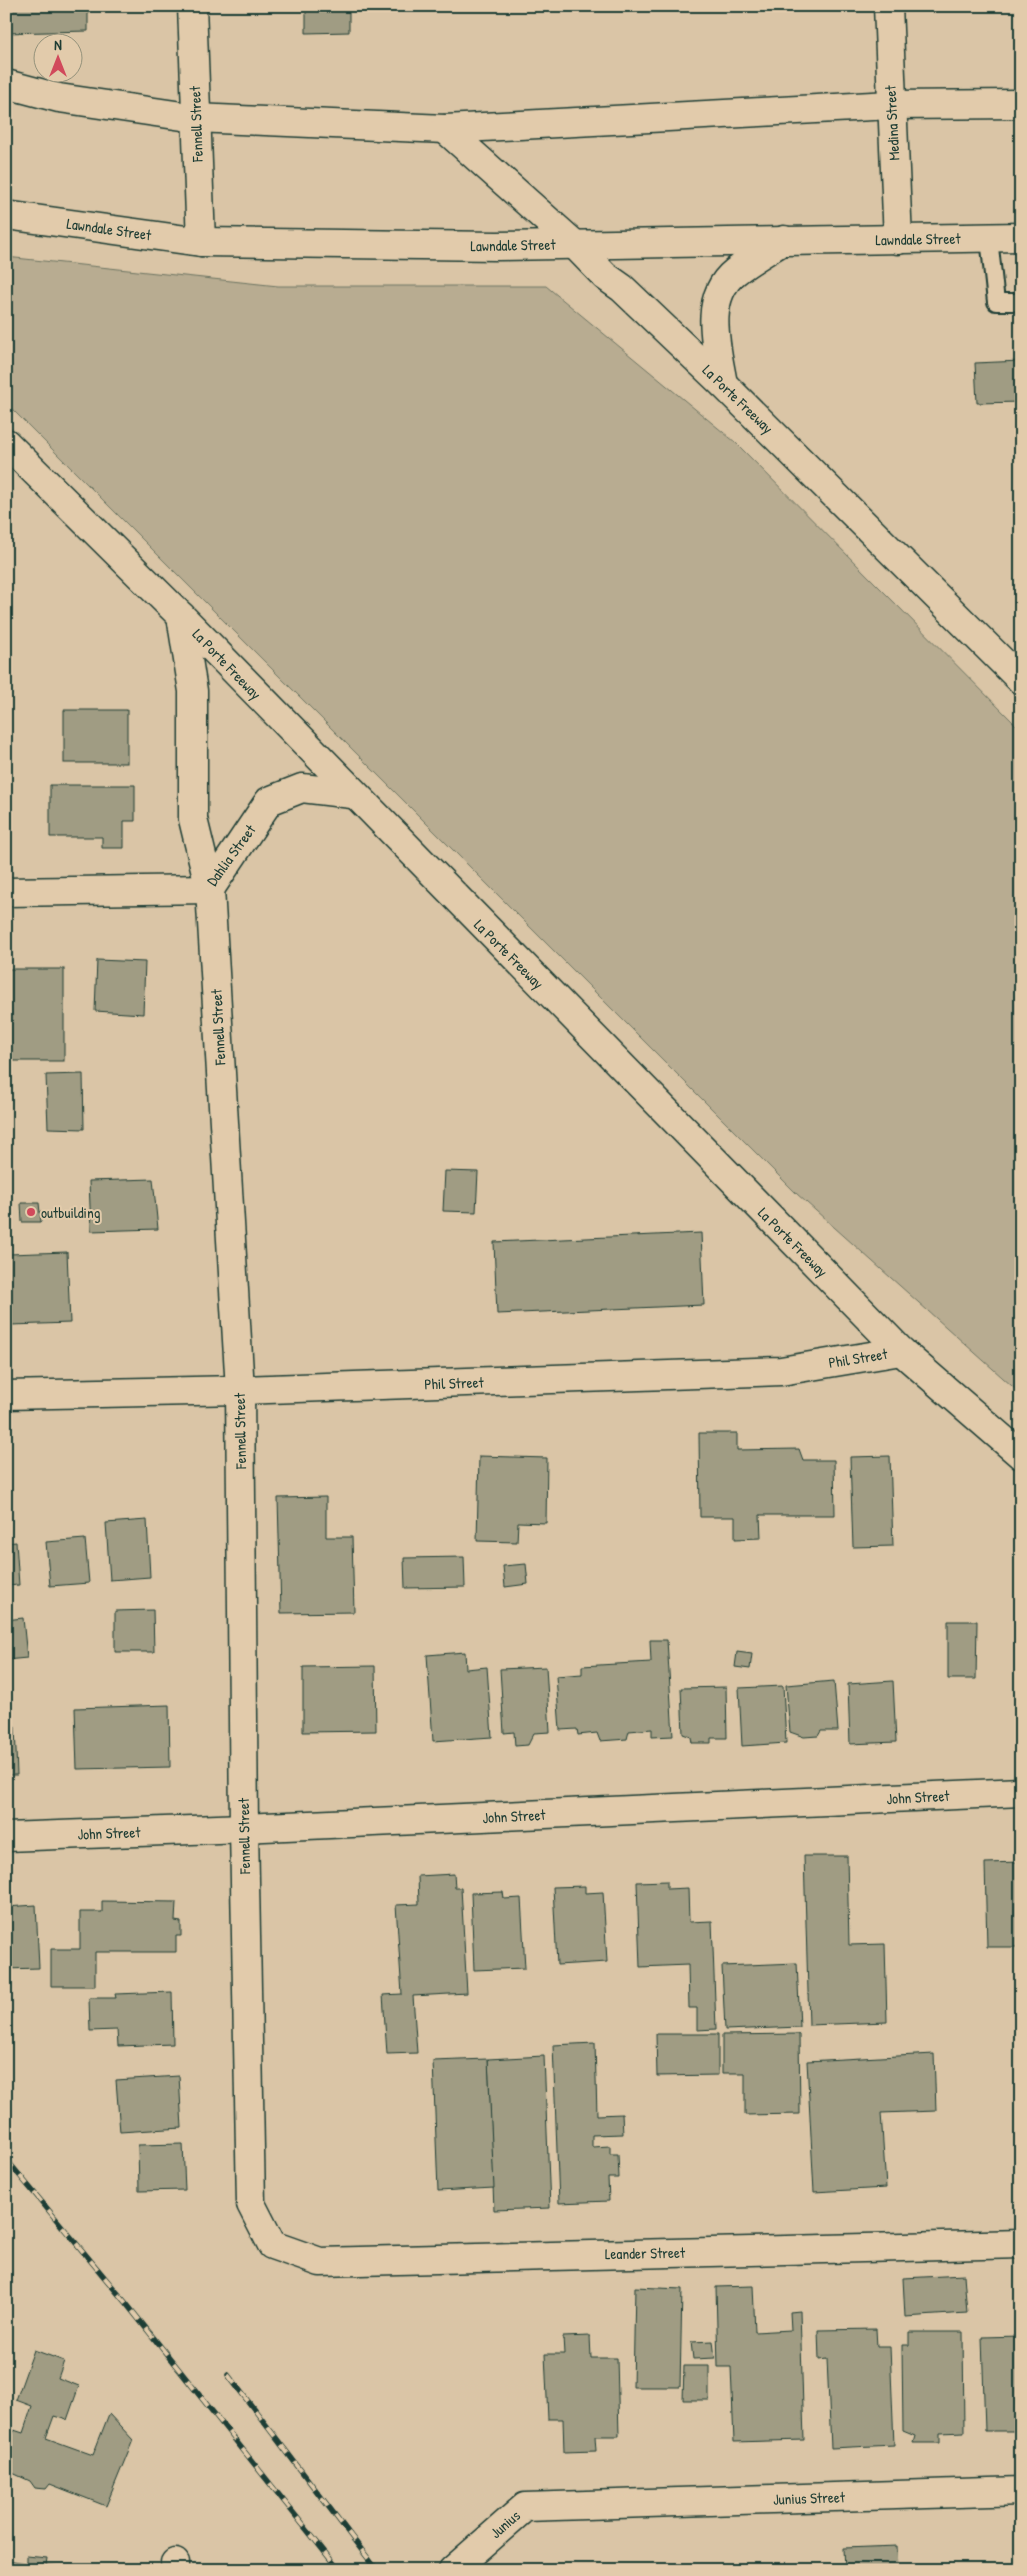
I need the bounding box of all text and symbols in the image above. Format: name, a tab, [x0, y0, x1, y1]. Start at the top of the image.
north arrow	[32, 32, 82, 82]
text: N	[54, 35, 62, 54]
street label: Medina Street	[880, 84, 904, 161]
street label: Fennell Street	[184, 85, 208, 163]
street label: Lawndale Street	[65, 213, 153, 245]
street label: Lawndale Street	[875, 228, 962, 250]
street label: Lawndale Street	[470, 234, 557, 256]
street label: La Porte Freeway	[698, 360, 778, 438]
street label: La Porte Freeway	[188, 624, 266, 704]
street label: Dahlia Street	[202, 819, 261, 890]
street label: La Porte Freeway	[469, 914, 549, 994]
street label: Fennell Street	[205, 988, 231, 1066]
place label: outbuilding	[41, 1202, 101, 1223]
street label: La Porte Freeway	[753, 1202, 833, 1282]
marker: outbuilding	[25, 1206, 37, 1218]
street label: Phil Street	[827, 1343, 890, 1373]
street label: Phil Street	[424, 1371, 485, 1395]
street label: Fennell Street	[229, 1392, 251, 1470]
street label: John Street	[886, 1785, 951, 1809]
street label: Fennell Street	[233, 1797, 255, 1875]
street label: John Street	[482, 1804, 547, 1828]
street label: John Street	[77, 1821, 142, 1845]
street label: Leander Street	[605, 2242, 686, 2264]
street label: Junius Street	[773, 2486, 846, 2510]
street label: Junius	[485, 2505, 525, 2543]

